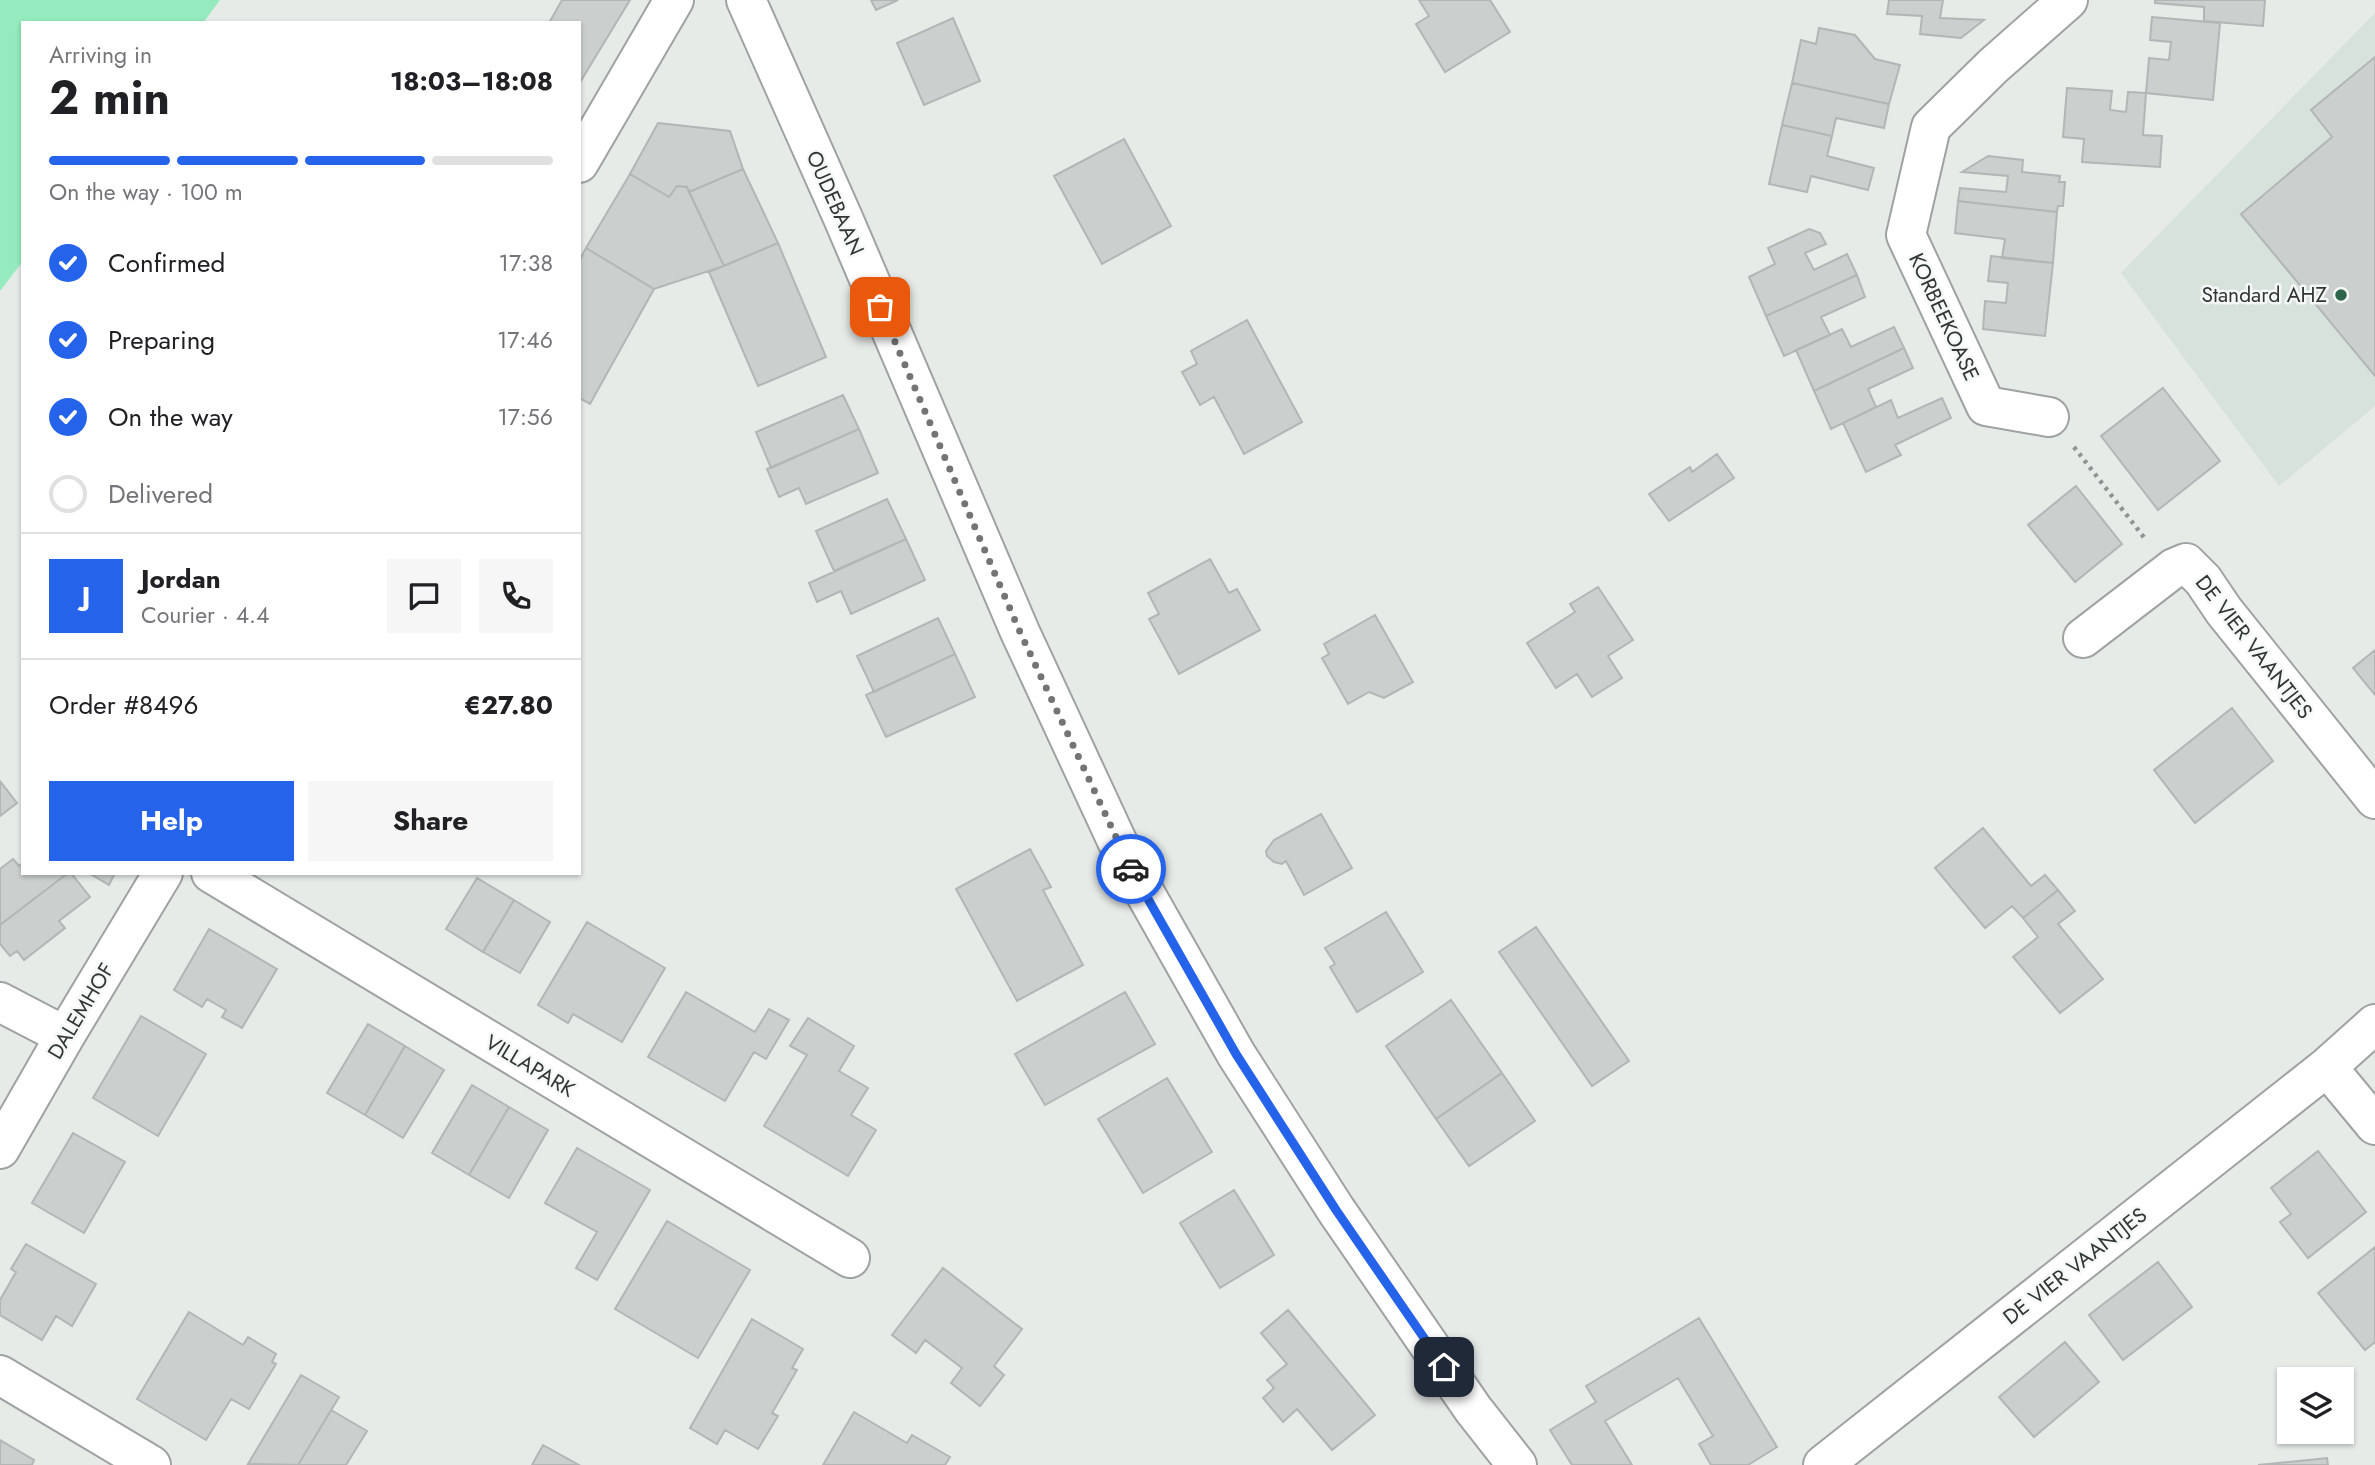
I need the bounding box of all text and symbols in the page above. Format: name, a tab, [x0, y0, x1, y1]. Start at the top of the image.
text: Arriving in	[49, 38, 152, 72]
text: 18:03–18:08	[390, 62, 553, 100]
text: 2 min	[49, 65, 170, 131]
street label: OUDEBAAN	[799, 146, 871, 260]
text: On the way · 100 m	[49, 175, 243, 209]
icon: check	[49, 244, 87, 282]
text: Confirmed	[108, 244, 225, 282]
text: 17:38	[499, 246, 553, 280]
street label: KORBEEKOASE	[1901, 248, 1987, 386]
pin	[850, 277, 910, 337]
place label: Standard AHZ	[2201, 280, 2328, 310]
marker: Standard AHZ	[2333, 287, 2349, 303]
icon: bag	[861, 288, 899, 326]
icon: check	[49, 321, 87, 359]
text: Preparing	[108, 321, 215, 359]
text: 17:46	[497, 323, 553, 357]
icon: check	[49, 398, 87, 436]
text: On the way	[108, 398, 233, 436]
text: 17:56	[497, 400, 553, 434]
text: Delivered	[108, 475, 213, 513]
button: chat	[387, 559, 461, 633]
button: phone	[479, 559, 553, 633]
text: Jordan	[141, 560, 221, 598]
street label: DE VIER VAANTJES	[2188, 569, 2320, 725]
text: J	[82, 577, 90, 615]
text: Courier · 4.4	[141, 598, 269, 632]
text: Order #8496	[49, 686, 198, 724]
text: €27.80	[464, 686, 553, 724]
button: Help	[49, 781, 294, 861]
button: Share	[308, 781, 553, 861]
courier	[1096, 834, 1166, 904]
icon: car	[1112, 850, 1150, 888]
street label: DALEMHOF	[40, 957, 122, 1065]
street label: VILLAPARK	[479, 1027, 581, 1105]
street label: DE VIER VAANTJES	[1997, 1200, 2153, 1332]
pin	[1414, 1337, 1474, 1397]
icon: home	[1425, 1348, 1463, 1386]
map controls	[2277, 1367, 2354, 1444]
button: layers	[2277, 1367, 2354, 1444]

